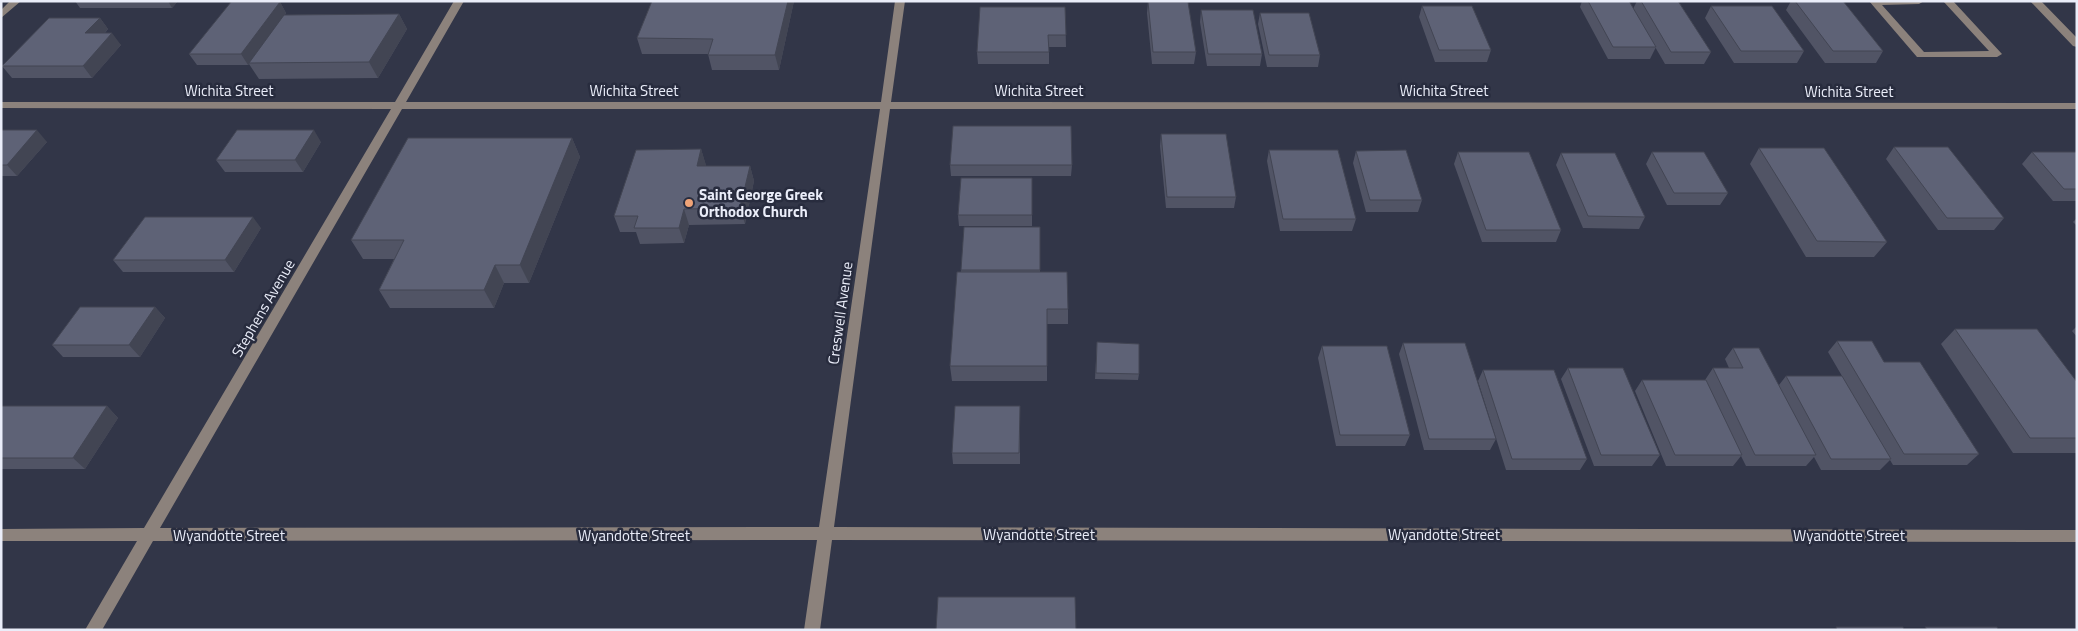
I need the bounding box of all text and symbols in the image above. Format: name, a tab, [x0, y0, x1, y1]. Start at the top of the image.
street label: Wichita Street	[184, 79, 274, 102]
street label: Wichita Street	[589, 79, 679, 102]
street label: Wichita Street	[994, 79, 1084, 102]
street label: Wichita Street	[1399, 79, 1489, 102]
street label: Wichita Street	[1804, 80, 1894, 103]
place label: Saint George Greek Orthodox Church	[699, 183, 823, 223]
marker: Saint George Greek Orthodox Church	[683, 197, 695, 209]
street label: Stephens Avenue	[226, 255, 300, 361]
street label: Creswell Avenue	[821, 260, 859, 366]
street label: Wyandotte Street	[983, 523, 1096, 546]
street label: Wyandotte Street	[1388, 523, 1501, 546]
street label: Wyandotte Street	[173, 524, 286, 547]
street label: Wyandotte Street	[578, 524, 691, 547]
street label: Wyandotte Street	[1793, 524, 1906, 547]

